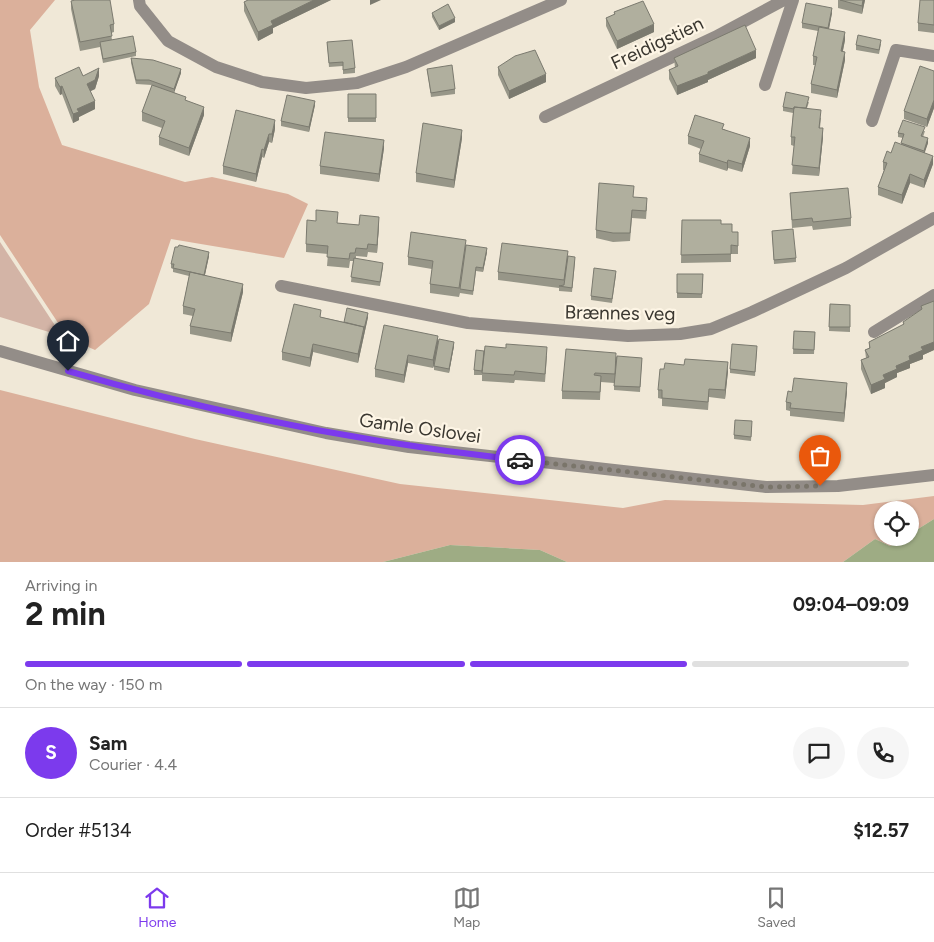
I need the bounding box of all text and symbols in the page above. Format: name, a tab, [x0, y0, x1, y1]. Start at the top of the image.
street label: Freidigstien	[607, 12, 707, 74]
street label: Brænnes veg	[564, 301, 676, 325]
pin	[47, 320, 89, 371]
icon: home	[54, 327, 82, 355]
street label: Gamle Oslovei	[358, 408, 482, 448]
courier	[495, 435, 545, 485]
pin	[799, 435, 841, 486]
icon: bag	[806, 442, 834, 470]
icon: car	[506, 446, 534, 474]
map controls	[874, 501, 919, 546]
button: locate	[874, 501, 919, 546]
text: Arriving in	[25, 576, 97, 595]
text: 09:04–09:09	[793, 593, 909, 616]
text: 2 min	[25, 595, 106, 633]
text: On the way · 150 m	[25, 675, 162, 694]
button: chat	[793, 727, 845, 779]
button: phone	[857, 727, 909, 779]
text: Sam	[89, 732, 127, 755]
text: S	[45, 741, 57, 764]
text: Courier · 4.4	[89, 755, 177, 774]
text: Order #5134	[25, 819, 132, 842]
text: $12.57	[853, 819, 909, 842]
tab: Home	[138, 884, 176, 931]
tab: Map	[453, 884, 481, 931]
tab: Saved	[757, 884, 796, 931]

